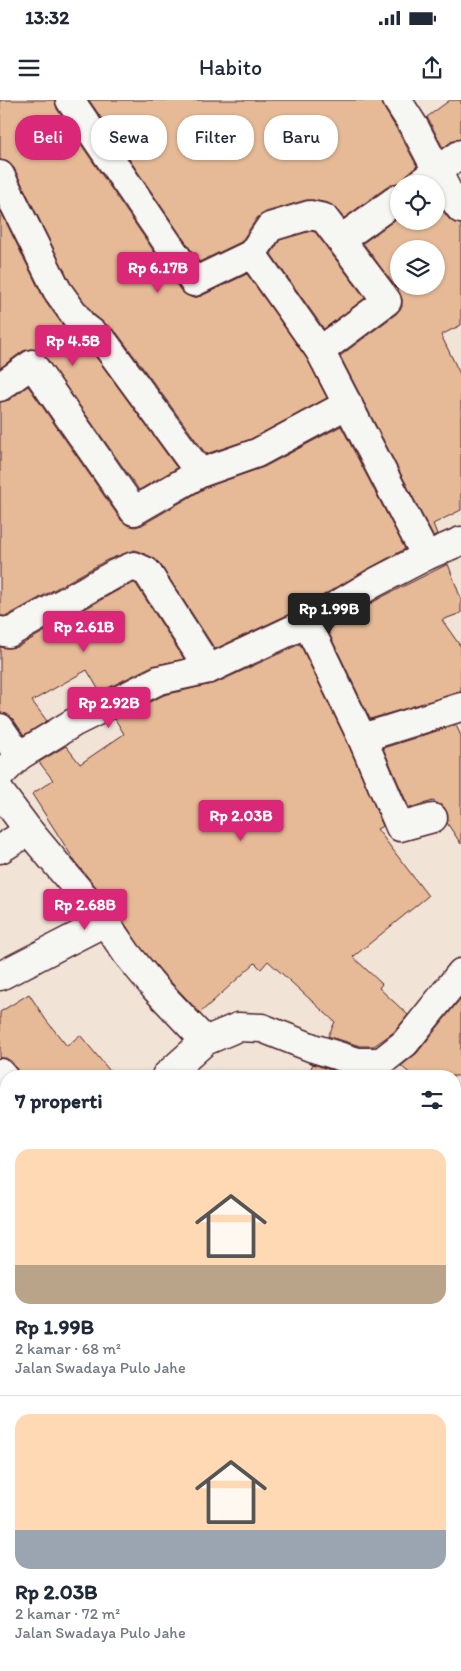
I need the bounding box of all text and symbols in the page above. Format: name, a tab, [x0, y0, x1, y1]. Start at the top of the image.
text: 13:32	[25, 6, 69, 29]
icon: menu	[15, 54, 43, 82]
text: Habito	[199, 54, 262, 81]
icon: share	[418, 54, 446, 82]
chip: Beli	[15, 115, 81, 160]
chip: Sewa	[91, 115, 167, 160]
chip: Filter	[177, 115, 254, 160]
chip: Baru	[264, 115, 338, 160]
map controls	[390, 175, 445, 295]
button: locate	[390, 175, 445, 230]
button: layers	[390, 240, 445, 295]
pin: Rp 6.17B	[106, 252, 210, 294]
text: Rp 6.17B	[128, 258, 188, 277]
pin: Rp 4.5B	[27, 324, 119, 367]
text: Rp 4.5B	[46, 331, 100, 350]
pin: Rp 1.99B	[277, 592, 381, 635]
text: Rp 1.99B	[299, 599, 359, 618]
pin: Rp 2.61B	[32, 610, 136, 653]
text: Rp 2.61B	[54, 617, 114, 636]
pin: Rp 2.92B	[57, 686, 161, 729]
text: Rp 2.92B	[78, 693, 140, 712]
pin: Rp 2.03B	[189, 800, 293, 842]
text: Rp 2.03B	[210, 806, 273, 825]
pin: Rp 2.68B	[33, 888, 137, 931]
text: Rp 2.68B	[54, 895, 116, 914]
icon: filters	[418, 1086, 446, 1114]
text: 7 properti	[15, 1088, 103, 1113]
icon: home	[186, 1181, 276, 1271]
text: Rp 1.99B	[15, 1314, 94, 1339]
text: 2 kamar · 68 m²	[15, 1339, 121, 1358]
text: Jalan Swadaya Pulo Jahe	[15, 1358, 186, 1377]
icon: home	[186, 1447, 276, 1537]
text: Rp 2.03B	[15, 1579, 98, 1604]
text: 2 kamar · 72 m²	[15, 1604, 120, 1623]
text: Jalan Swadaya Pulo Jahe	[15, 1623, 186, 1642]

